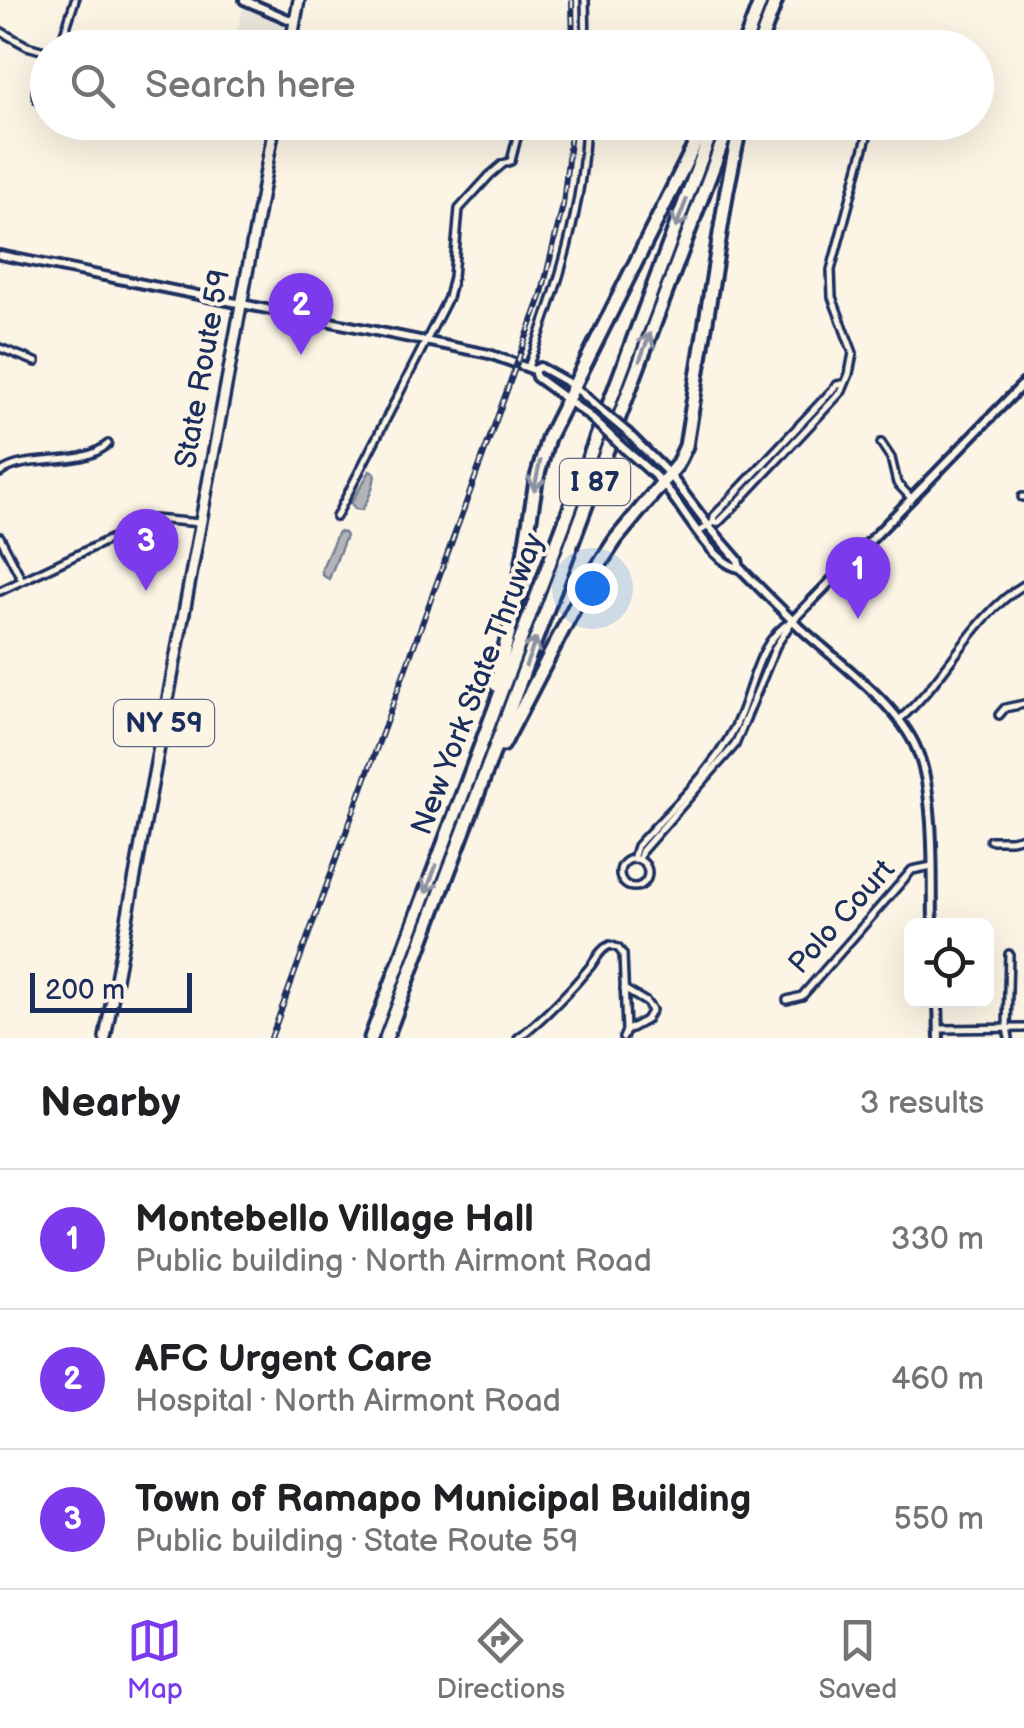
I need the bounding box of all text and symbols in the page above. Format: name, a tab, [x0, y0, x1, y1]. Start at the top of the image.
search box	[30, 30, 994, 140]
icon: search	[65, 58, 120, 113]
text: Search here	[145, 63, 356, 108]
one-way arrow	[670, 198, 688, 228]
street label: State Route 59	[168, 267, 238, 471]
pin: 2	[268, 272, 334, 355]
one-way arrow	[637, 333, 655, 364]
one-way arrow	[527, 459, 546, 491]
road number: I 87	[560, 459, 630, 505]
pin: 3	[114, 508, 178, 591]
street label: New York State Thruway	[404, 528, 552, 840]
pin: 1	[826, 536, 890, 619]
your location	[567, 563, 618, 614]
one-way arrow	[523, 637, 541, 668]
road number: NY 59	[114, 700, 214, 746]
street label: Polo Court	[781, 852, 903, 982]
one-way arrow	[421, 862, 439, 893]
map controls	[904, 918, 994, 1008]
button: locate	[904, 918, 994, 1008]
scale bar	[30, 968, 192, 1013]
text: 200 m	[45, 974, 125, 1007]
text: Nearby	[40, 1078, 180, 1129]
text: 3 results	[860, 1084, 984, 1123]
text: Montebello Village Hall	[135, 1197, 534, 1242]
text: 1	[66, 1220, 79, 1259]
text: 330 m	[891, 1220, 984, 1259]
text: Public building · North Airmont Road	[135, 1242, 652, 1281]
text: AFC Urgent Care	[135, 1337, 432, 1382]
text: 2	[63, 1360, 82, 1399]
text: 460 m	[891, 1360, 984, 1399]
text: Hospital · North Airmont Road	[135, 1382, 561, 1421]
text: Town of Ramapo Municipal Building	[135, 1477, 751, 1522]
text: 3	[63, 1500, 82, 1539]
text: 550 m	[893, 1500, 984, 1539]
text: Public building · State Route 59	[135, 1522, 578, 1561]
tab: Map	[127, 1613, 183, 1706]
tab: Directions	[436, 1613, 565, 1706]
tab: Saved	[819, 1613, 897, 1706]

